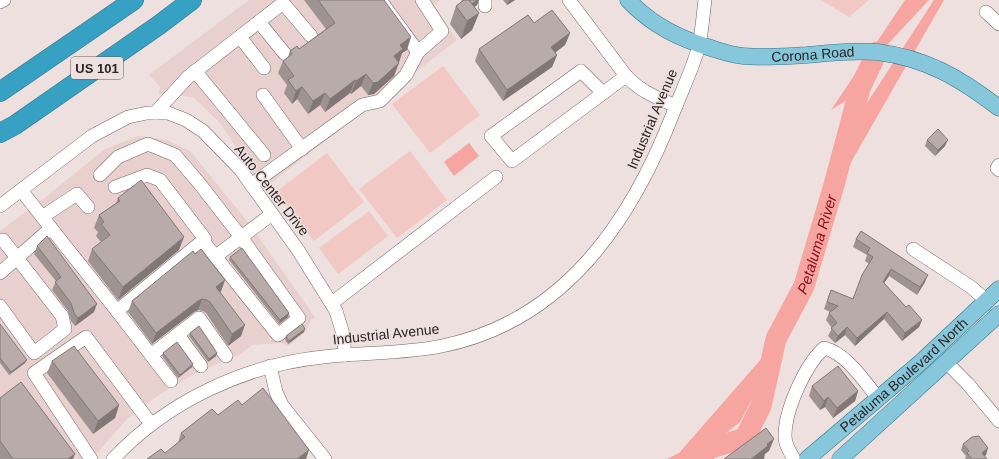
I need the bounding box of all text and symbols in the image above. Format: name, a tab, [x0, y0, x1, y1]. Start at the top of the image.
street label: Corona Road	[771, 43, 855, 65]
road number: US 101	[71, 57, 123, 79]
street label: Industrial Avenue	[624, 66, 680, 171]
street label: Auto Center Drive	[231, 141, 313, 239]
water label: Petaluma River	[793, 191, 840, 297]
street label: Petaluma Boulevard North	[837, 315, 971, 435]
street label: Industrial Avenue	[332, 320, 440, 348]

